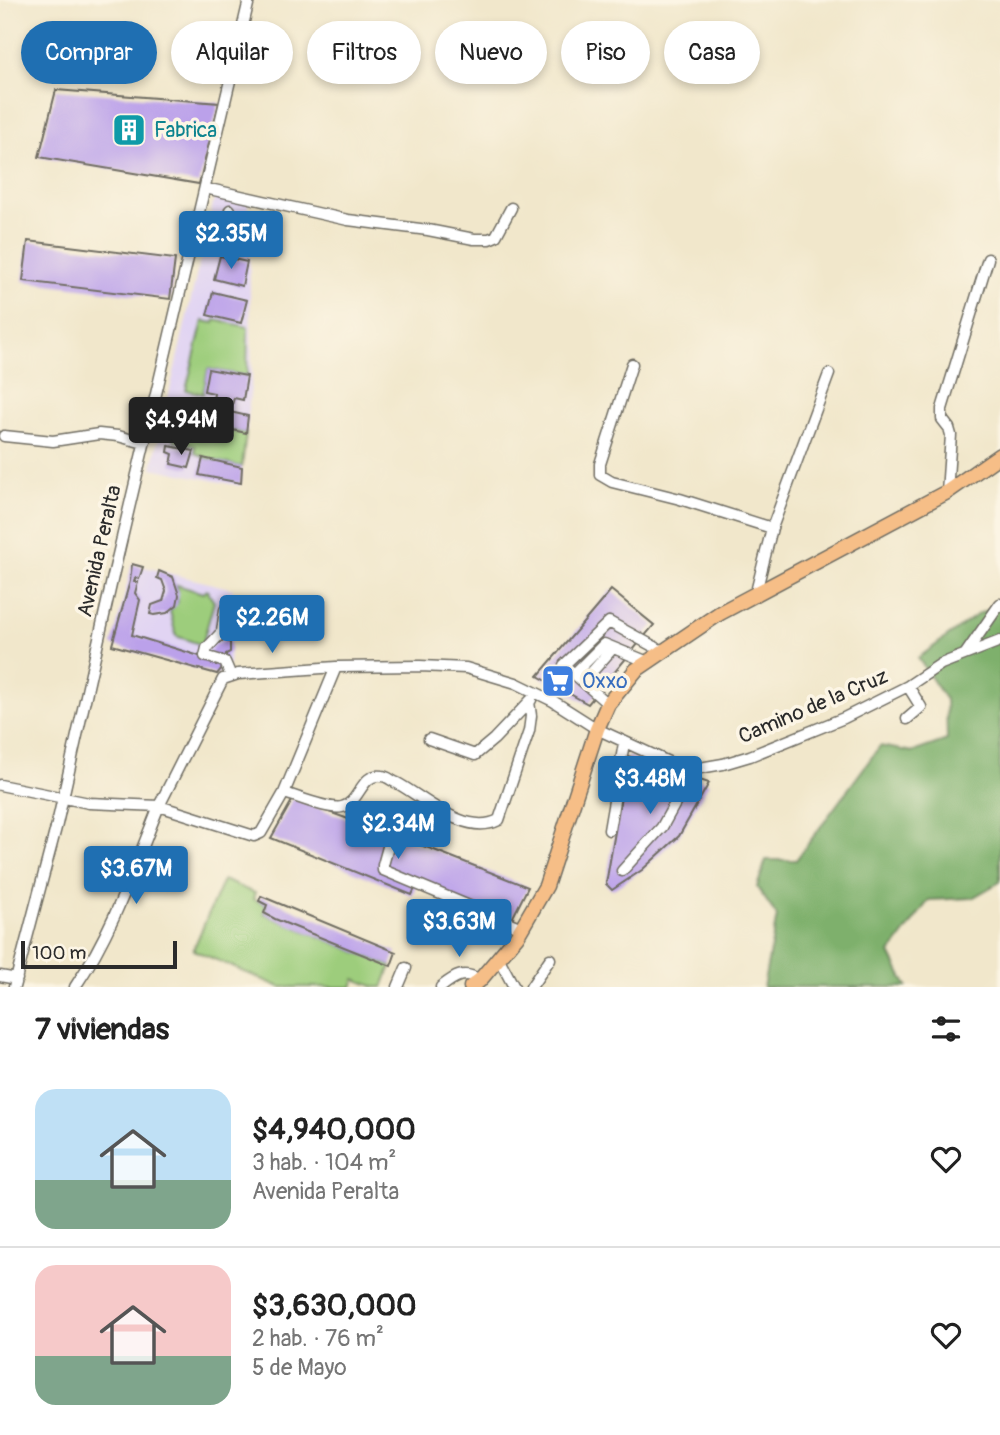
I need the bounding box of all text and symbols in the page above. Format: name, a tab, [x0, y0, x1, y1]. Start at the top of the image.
chip: Comprar	[21, 21, 157, 84]
chip: Alquilar	[171, 21, 293, 84]
chip: Filtros	[307, 21, 421, 84]
chip: Nuevo	[435, 21, 547, 84]
chip: Piso	[561, 21, 650, 84]
chip: Casa	[664, 21, 760, 84]
building icon: Fabrica	[110, 111, 148, 149]
place label: Fabrica	[154, 117, 217, 144]
pin: $2.35M	[174, 212, 288, 271]
text: $2.35M	[195, 219, 267, 248]
pin: $4.94M	[124, 398, 238, 457]
text: $4.94M	[145, 405, 217, 434]
street label: Avenida Peralta	[71, 483, 128, 620]
pin: $2.26M	[215, 596, 329, 655]
text: $2.26M	[235, 603, 309, 632]
supermarket icon: Oxxo	[539, 662, 577, 700]
street label: Camino de la Cruz	[734, 663, 892, 750]
place label: Oxxo	[582, 668, 628, 695]
pin: $3.48M	[593, 756, 707, 816]
text: $3.48M	[614, 764, 686, 793]
pin: $2.34M	[341, 802, 455, 861]
text: $2.34M	[361, 809, 435, 838]
pin: $3.67M	[79, 846, 193, 906]
text: $3.67M	[100, 854, 172, 883]
pin: $3.63M	[402, 900, 516, 959]
text: $3.63M	[422, 907, 496, 936]
scale bar	[21, 938, 177, 970]
text: 100 m	[32, 941, 86, 965]
icon: filters	[927, 1010, 965, 1048]
text: 7 viviendas	[35, 1011, 169, 1048]
text: $4,940,000	[252, 1111, 416, 1148]
icon: home	[91, 1117, 175, 1201]
icon: heart	[927, 1140, 965, 1178]
text: 3 hab. · 104 m²	[252, 1148, 396, 1177]
text: Avenida Peralta	[252, 1177, 399, 1206]
text: $3,630,000	[252, 1287, 416, 1324]
icon: home	[91, 1293, 175, 1377]
icon: heart	[927, 1316, 965, 1354]
text: 2 hab. · 76 m²	[252, 1324, 384, 1353]
text: 5 de Mayo	[252, 1353, 347, 1382]

